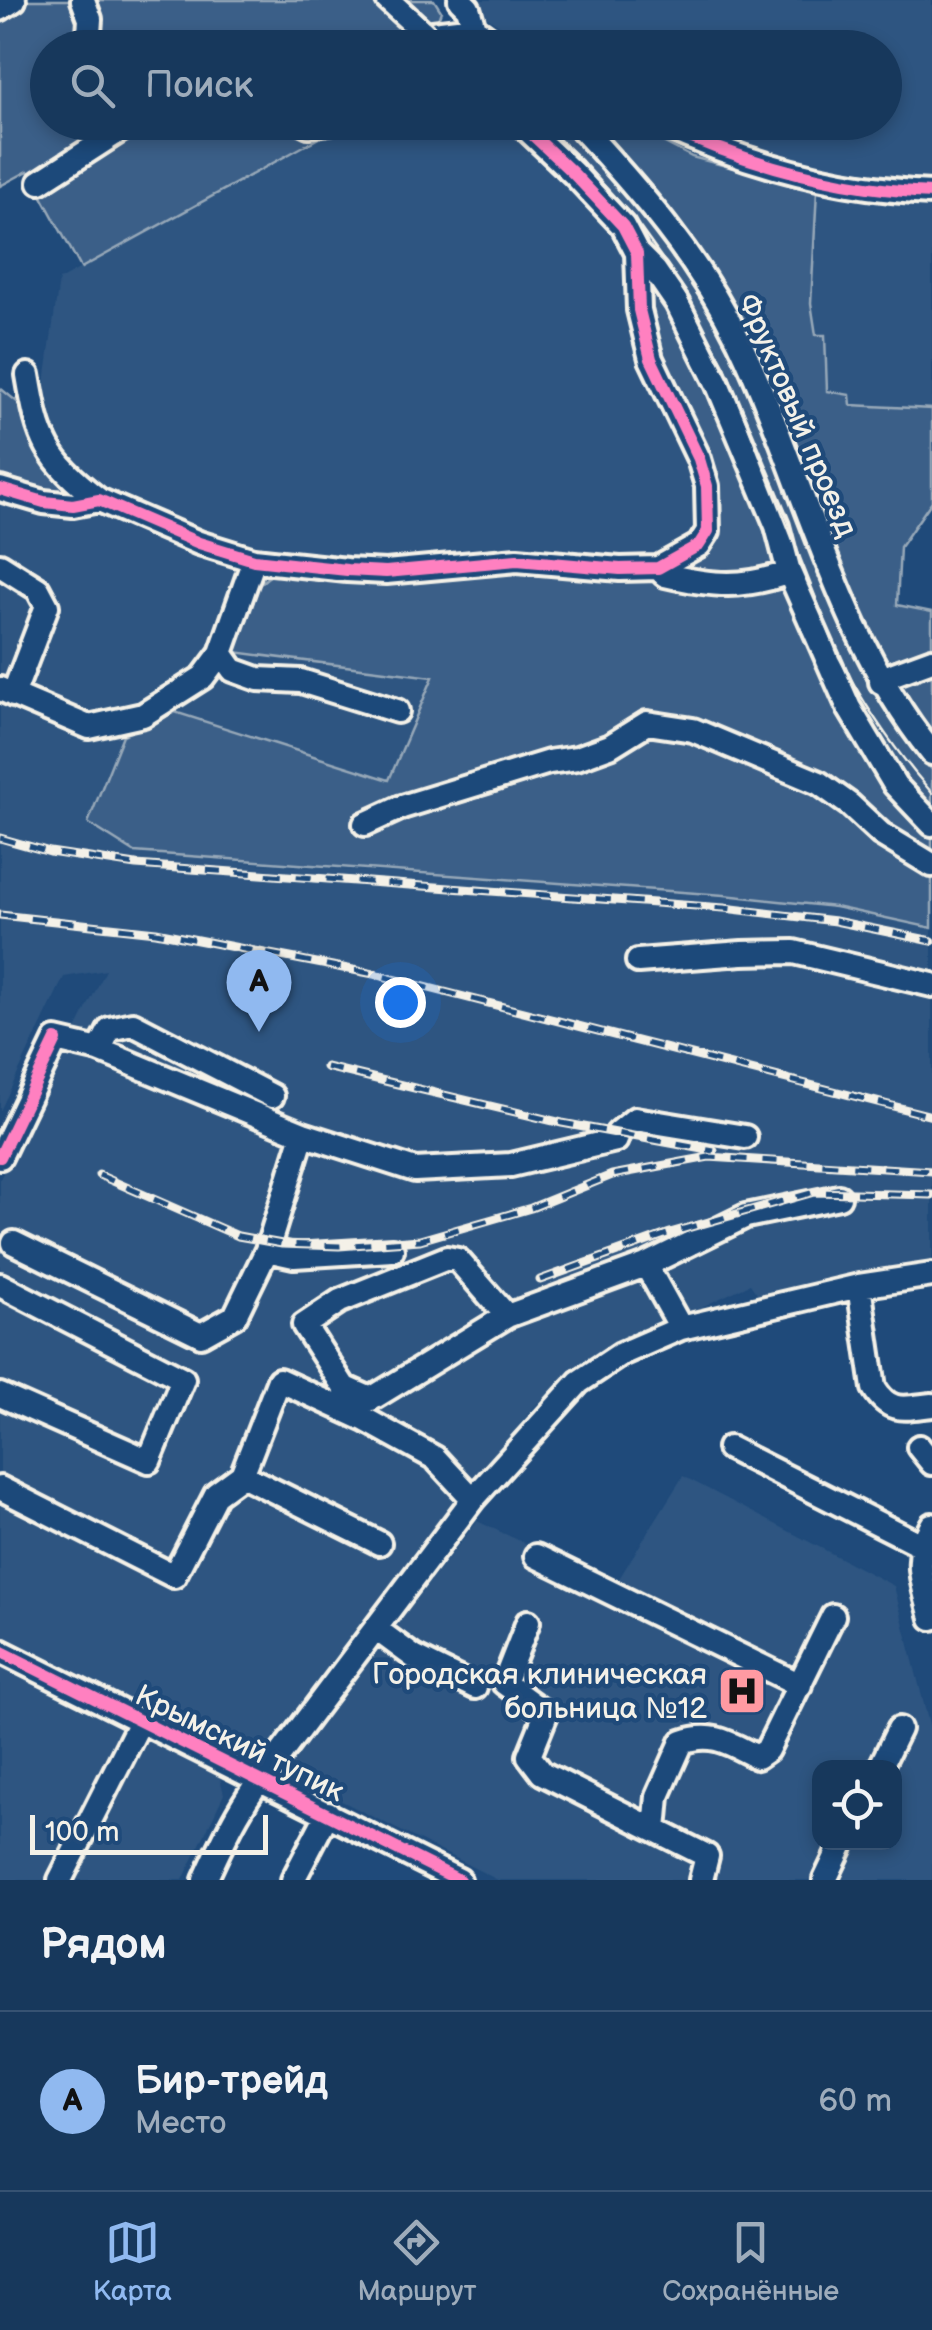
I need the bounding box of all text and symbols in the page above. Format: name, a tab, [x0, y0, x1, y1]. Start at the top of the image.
search box	[30, 30, 902, 140]
icon: search	[65, 58, 120, 113]
text: Поиск	[145, 63, 253, 108]
street label: Фруктовый проезд	[730, 288, 865, 542]
pin: A	[226, 950, 292, 1032]
your location	[375, 977, 426, 1028]
place label: Городская клиническая больница №12	[372, 1657, 707, 1727]
hospital icon: Городская клиническая больница №12	[716, 1665, 768, 1717]
street label: Крымский тупик	[129, 1678, 350, 1810]
map controls	[812, 1760, 902, 1850]
button: locate	[812, 1760, 902, 1850]
scale bar	[30, 1810, 268, 1854]
text: 100 m	[45, 1816, 119, 1849]
text: Рядом	[40, 1920, 167, 1971]
text: Бир-трейд	[135, 2059, 328, 2104]
text: A	[63, 2082, 82, 2121]
text: 60 m	[819, 2082, 892, 2121]
text: Место	[135, 2104, 226, 2143]
tab: Карта	[93, 2215, 172, 2308]
tab: Маршрут	[357, 2215, 477, 2308]
tab: Сохранённые	[662, 2215, 839, 2308]

